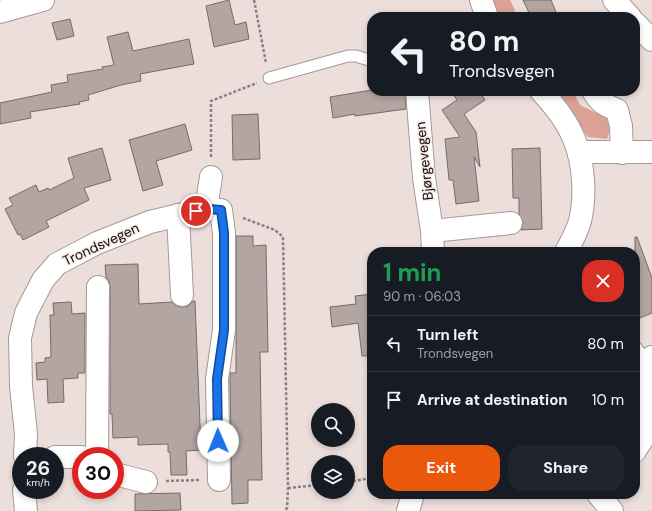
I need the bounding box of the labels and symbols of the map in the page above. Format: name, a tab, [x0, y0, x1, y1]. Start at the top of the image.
street label: Bjørgevegen	[411, 121, 437, 201]
pin	[179, 194, 213, 228]
street label: Trondsvegen	[60, 218, 142, 270]
position arrow	[197, 420, 239, 462]
speed limit sign: 30	[72, 447, 124, 499]

